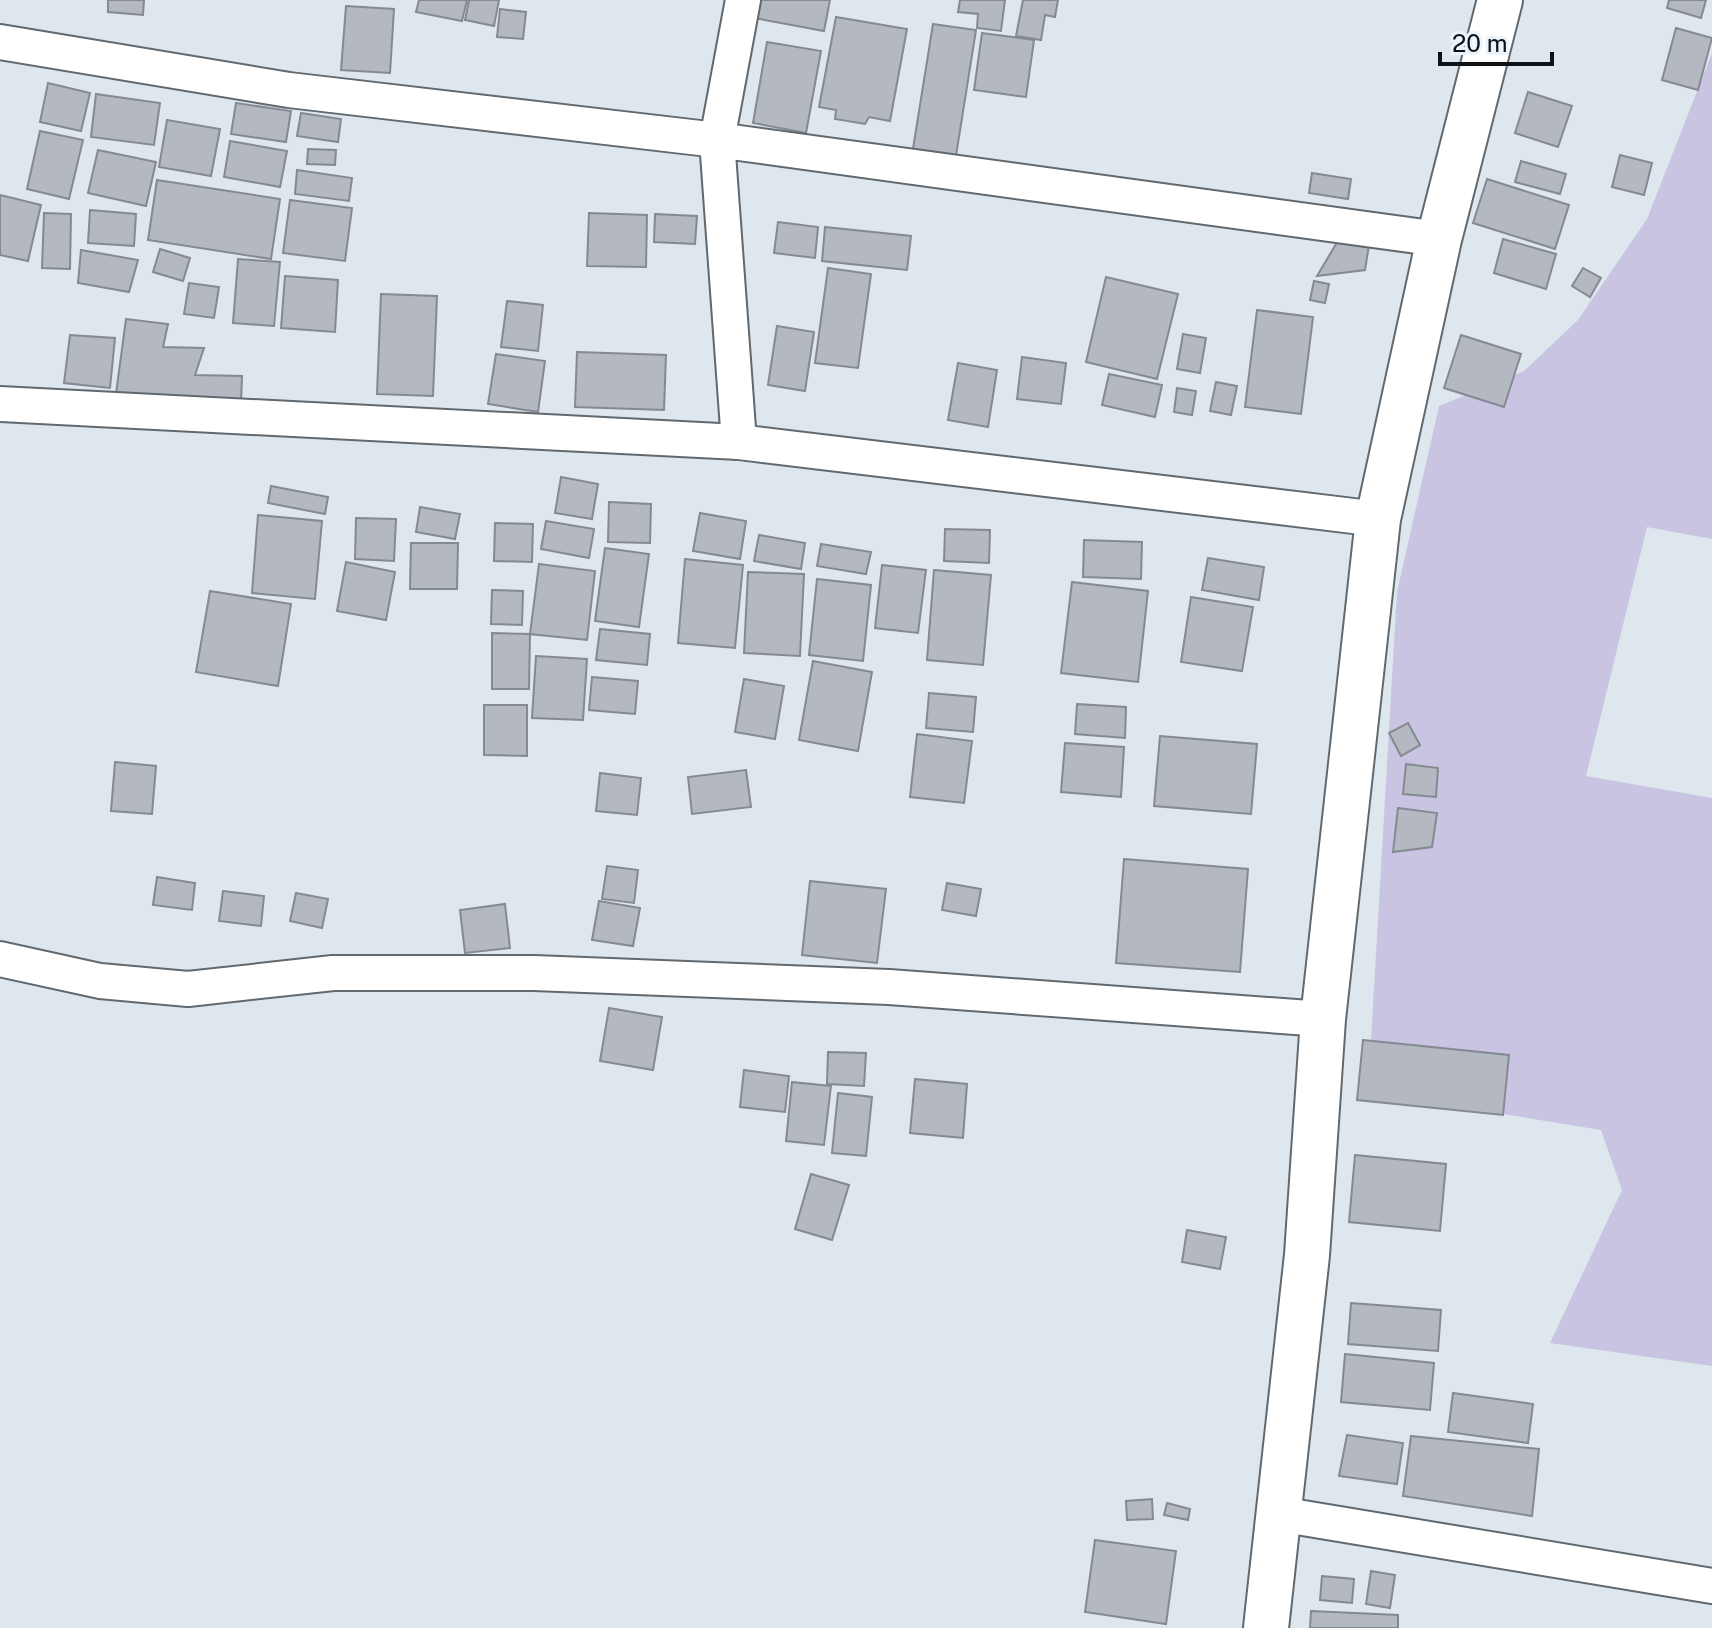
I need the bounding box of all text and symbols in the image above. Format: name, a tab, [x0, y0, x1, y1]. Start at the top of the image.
scale bar	[1440, 16, 1552, 66]
text: 20 m	[1452, 29, 1508, 57]

